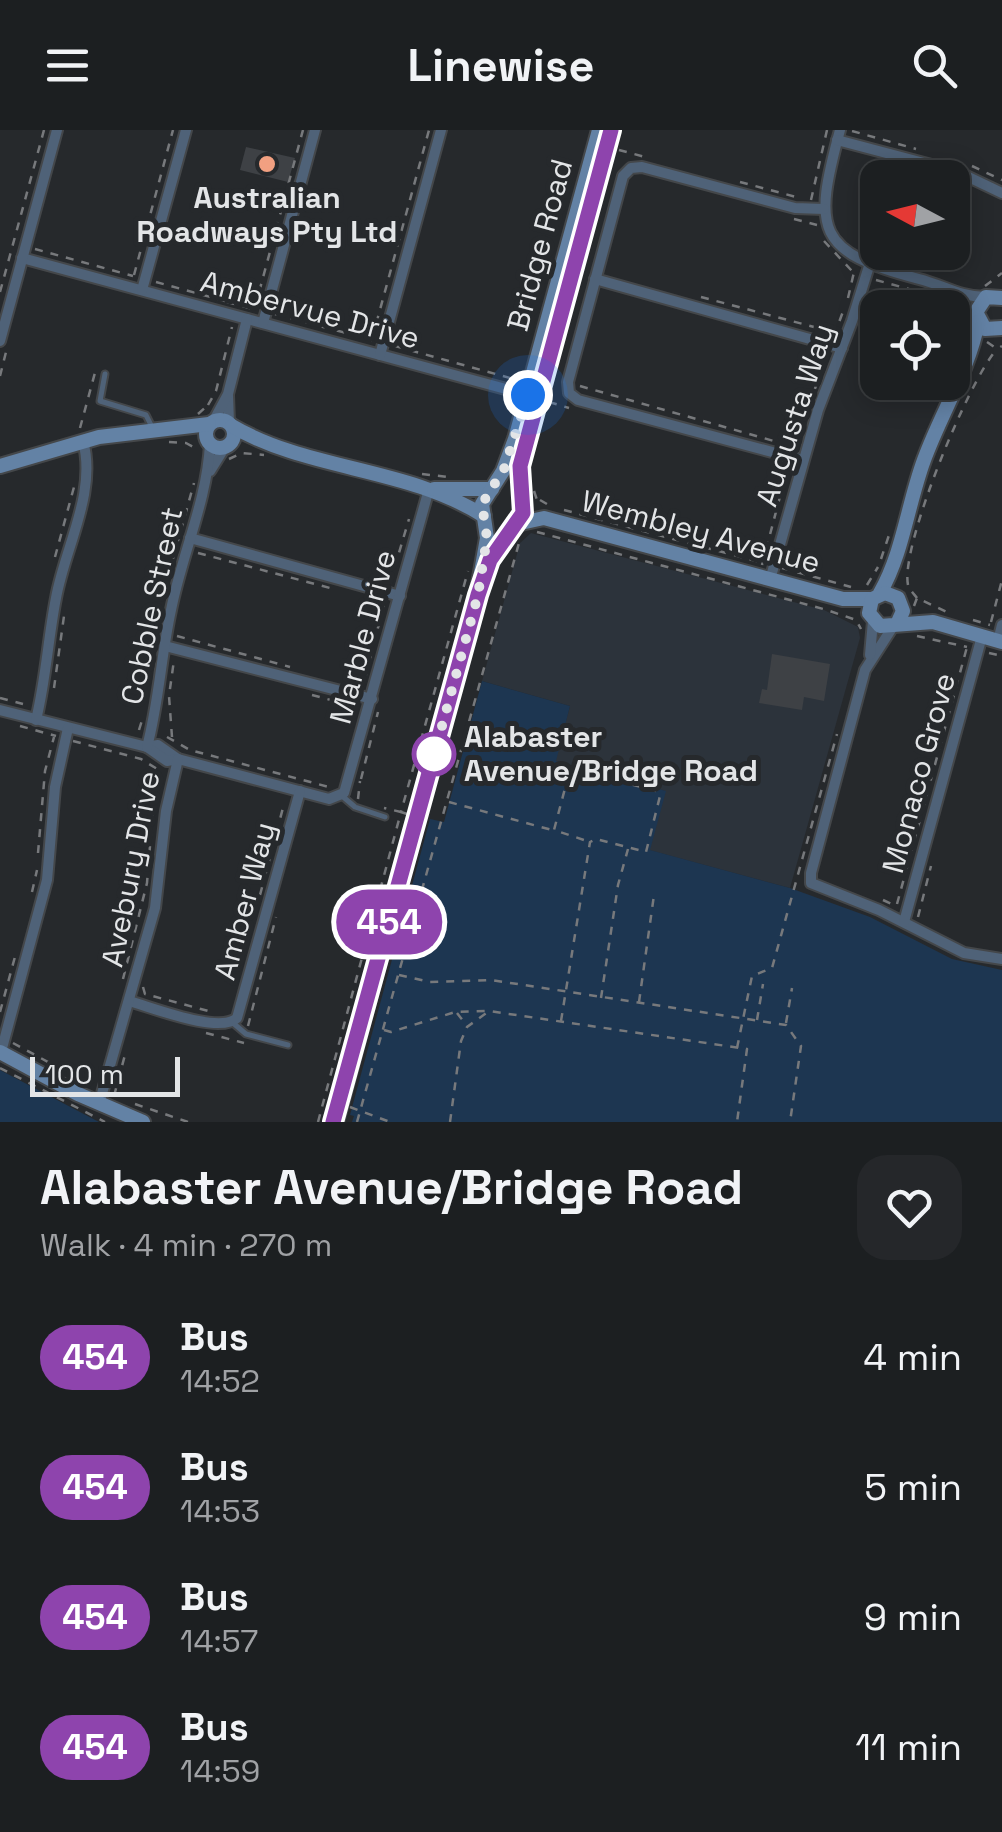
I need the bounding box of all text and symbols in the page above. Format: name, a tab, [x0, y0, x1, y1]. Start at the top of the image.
text: Linewise	[408, 37, 594, 94]
icon: menu	[40, 38, 95, 93]
icon: search	[907, 38, 962, 93]
marker: Australian Roadways Pty Ltd	[256, 153, 278, 175]
street label: Bridge Road	[498, 155, 581, 335]
north arrow	[860, 160, 970, 270]
map controls	[860, 160, 970, 400]
place label: Australian Roadways Pty Ltd	[137, 178, 397, 251]
street label: Ambervue Drive	[196, 262, 424, 357]
button: locate	[860, 290, 970, 400]
street label: Augusta Way	[747, 318, 842, 511]
your location	[503, 370, 553, 420]
street label: Wembley Avenue	[578, 481, 825, 582]
street label: Cobble Street	[112, 504, 191, 708]
street label: Marble Drive	[321, 546, 404, 728]
street label: Monaco Grove	[873, 668, 964, 877]
place label: Alabaster Avenue/Bridge Road	[464, 717, 758, 790]
marker: Alabaster Avenue/Bridge Road	[413, 733, 455, 775]
street label: Avebury Drive	[92, 768, 169, 970]
street label: Amber Way	[205, 818, 284, 984]
line badge: 454	[332, 890, 446, 954]
text: 454	[356, 900, 422, 944]
scale bar	[30, 1052, 180, 1096]
text: 100 m	[45, 1056, 124, 1092]
button: heart	[857, 1155, 962, 1260]
text: Alabaster Avenue/Bridge Road	[40, 1157, 743, 1218]
text: Walk · 4 min · 270 m	[40, 1225, 332, 1265]
text: Bus	[180, 1313, 249, 1361]
text: 4 min	[863, 1333, 962, 1381]
text: 454	[62, 1335, 128, 1379]
text: 14:52	[180, 1361, 260, 1401]
text: Bus	[180, 1443, 249, 1491]
text: 5 min	[864, 1463, 962, 1511]
text: 454	[62, 1465, 128, 1509]
text: 14:53	[180, 1491, 260, 1531]
text: Bus	[180, 1573, 249, 1621]
text: 9 min	[864, 1593, 962, 1641]
text: 454	[62, 1595, 128, 1639]
text: 14:57	[180, 1621, 258, 1661]
text: Bus	[180, 1703, 249, 1751]
text: 11 min	[855, 1723, 962, 1771]
text: 454	[62, 1725, 128, 1769]
text: 14:59	[180, 1751, 260, 1791]

